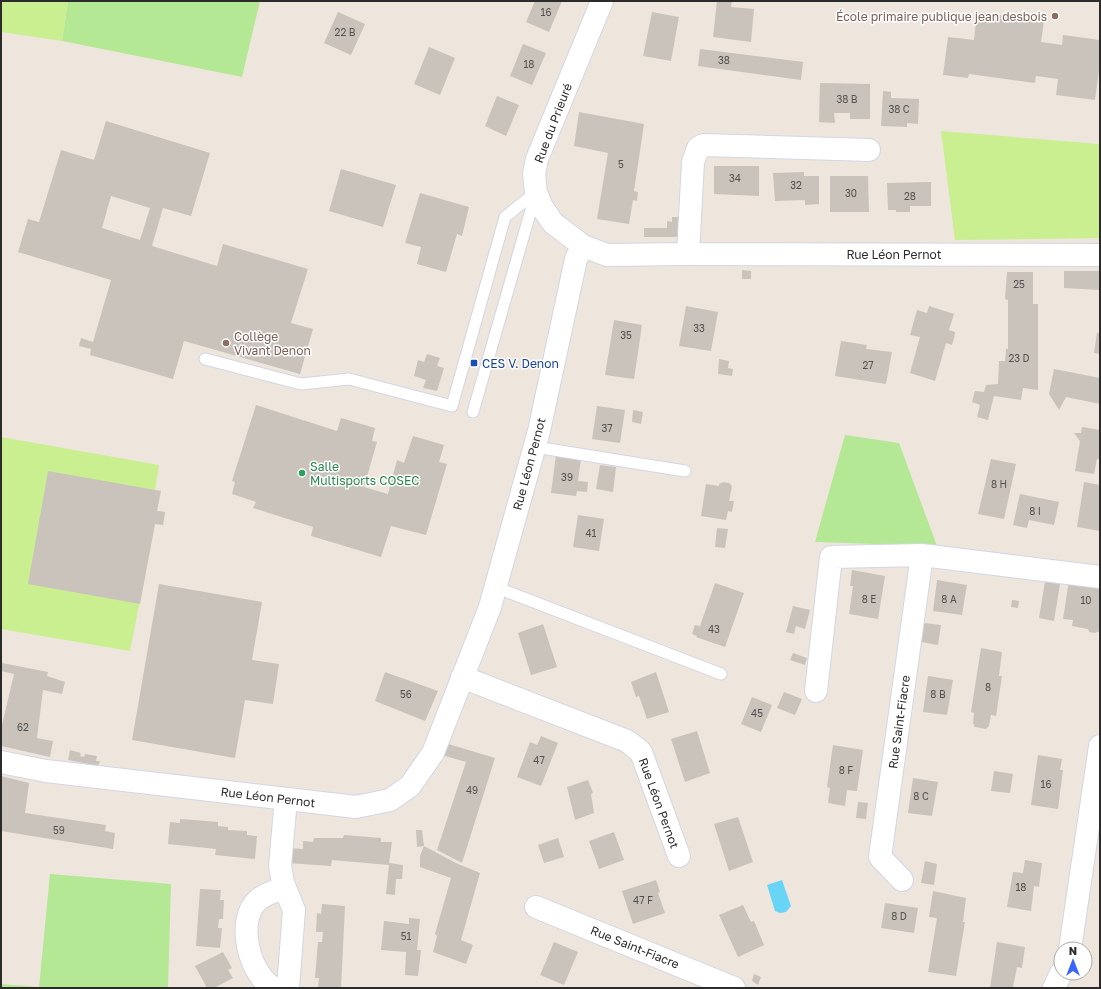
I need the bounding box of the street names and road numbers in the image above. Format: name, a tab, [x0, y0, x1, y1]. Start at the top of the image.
street label: Rue du Prieuré	[531, 81, 575, 165]
street label: Rue Léon Pernot	[846, 247, 942, 262]
street label: Rue Léon Pernot	[509, 416, 549, 512]
street label: Rue Saint-Fiacre	[885, 674, 913, 770]
street label: Rue Léon Pernot	[636, 756, 682, 850]
street label: Rue Léon Pernot	[220, 784, 316, 810]
street label: Rue Saint-Fiacre	[588, 922, 682, 972]

